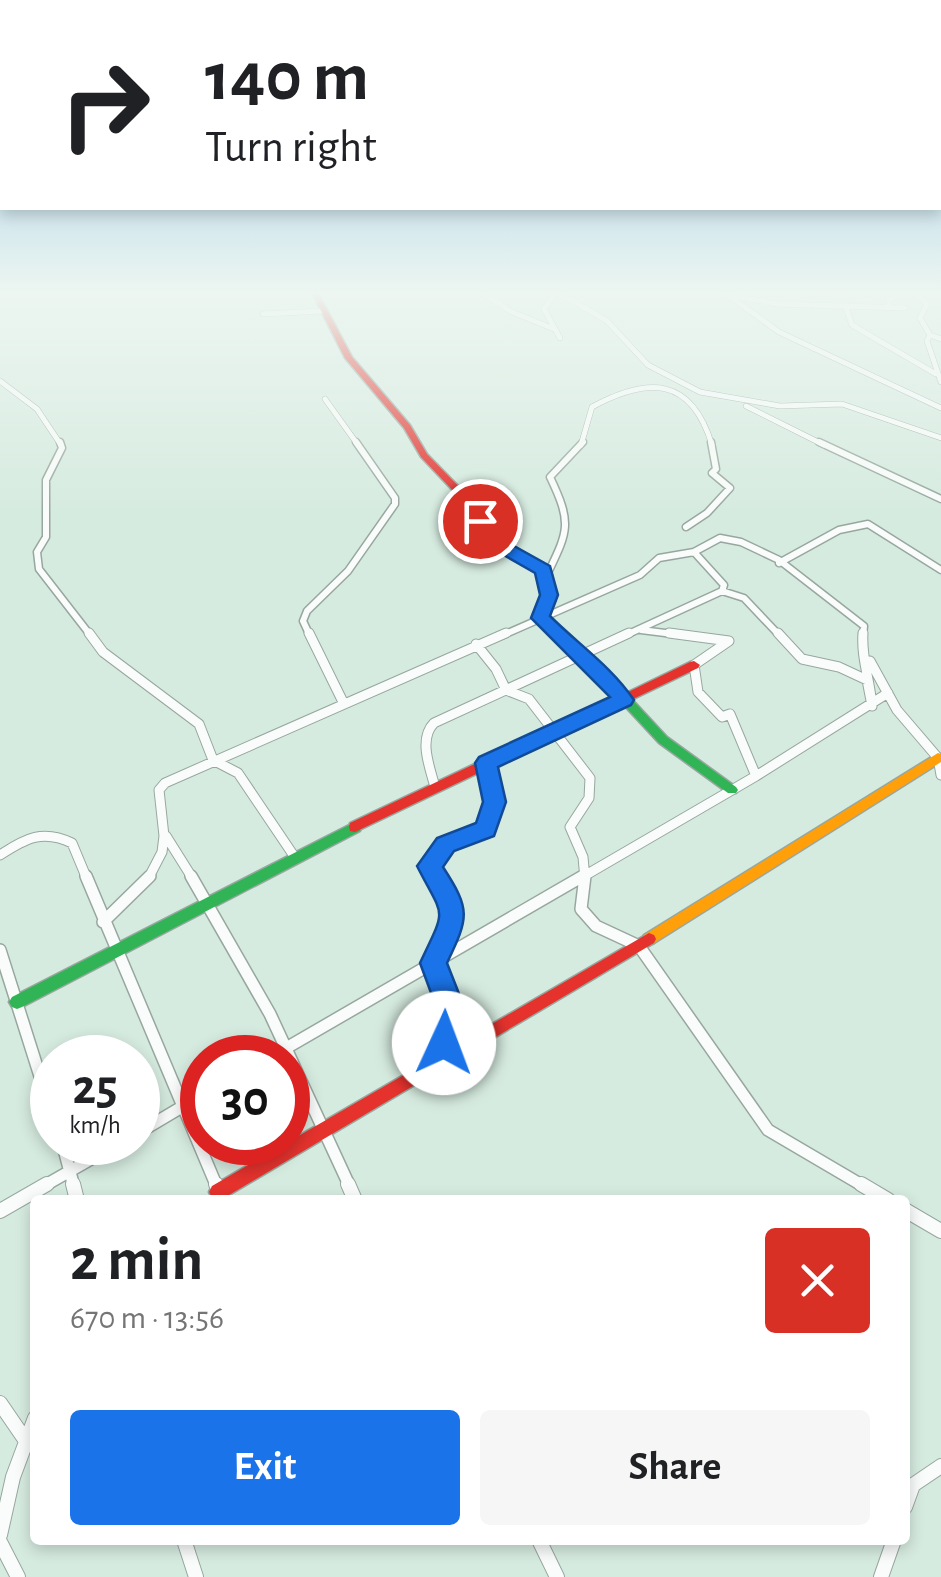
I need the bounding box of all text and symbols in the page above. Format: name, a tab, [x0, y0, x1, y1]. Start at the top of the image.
icon: right	[40, 40, 170, 170]
text: 140 m	[205, 43, 369, 113]
text: Turn right	[205, 125, 377, 170]
pin	[438, 479, 523, 564]
icon: arrive	[453, 494, 508, 549]
position arrow	[392, 991, 496, 1095]
speed limit sign: 30	[180, 1035, 310, 1165]
text: 25	[72, 1063, 118, 1113]
text: km/h	[69, 1113, 121, 1138]
button: close	[765, 1228, 870, 1333]
text: 2 min	[70, 1231, 203, 1291]
text: 670 m · 13:56	[70, 1302, 224, 1334]
button: Exit	[70, 1410, 460, 1525]
button: Share	[480, 1410, 870, 1525]

